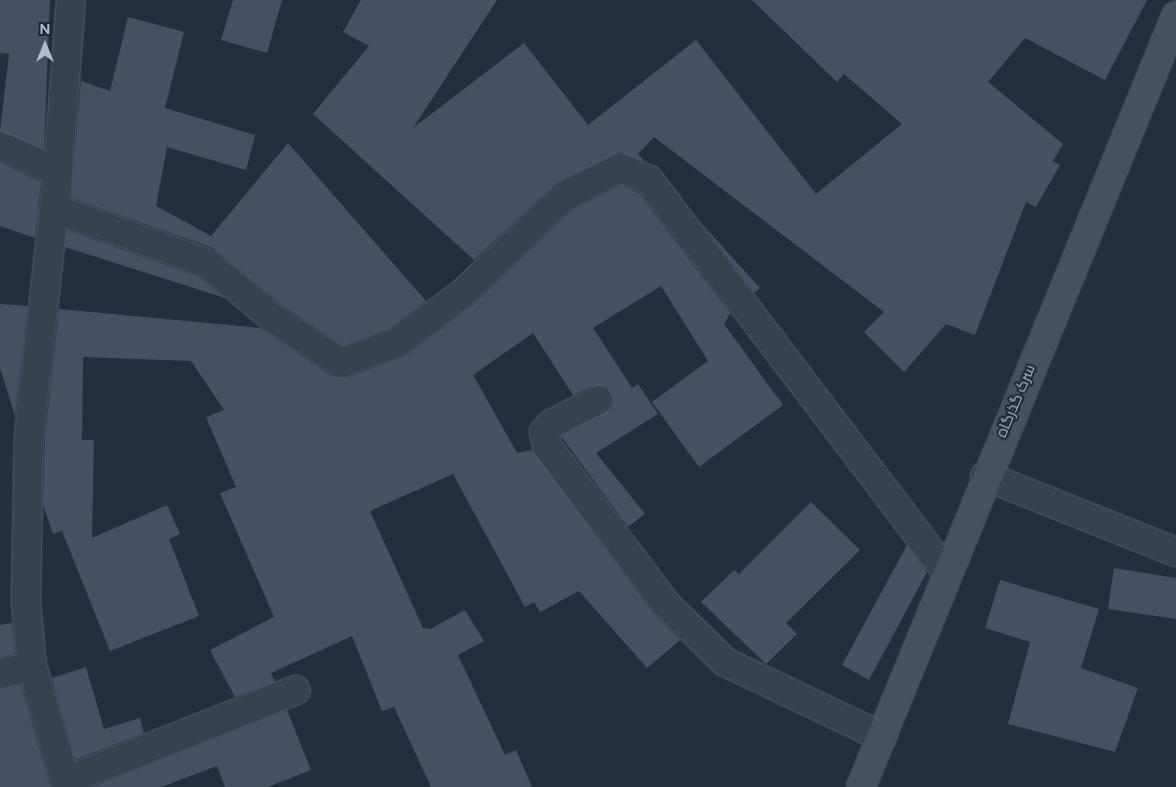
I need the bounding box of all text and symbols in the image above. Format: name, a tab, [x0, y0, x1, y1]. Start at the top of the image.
north arrow	[20, 20, 70, 70]
text: N	[40, 21, 50, 38]
street label: سرک گذرگاه	[993, 362, 1039, 440]

